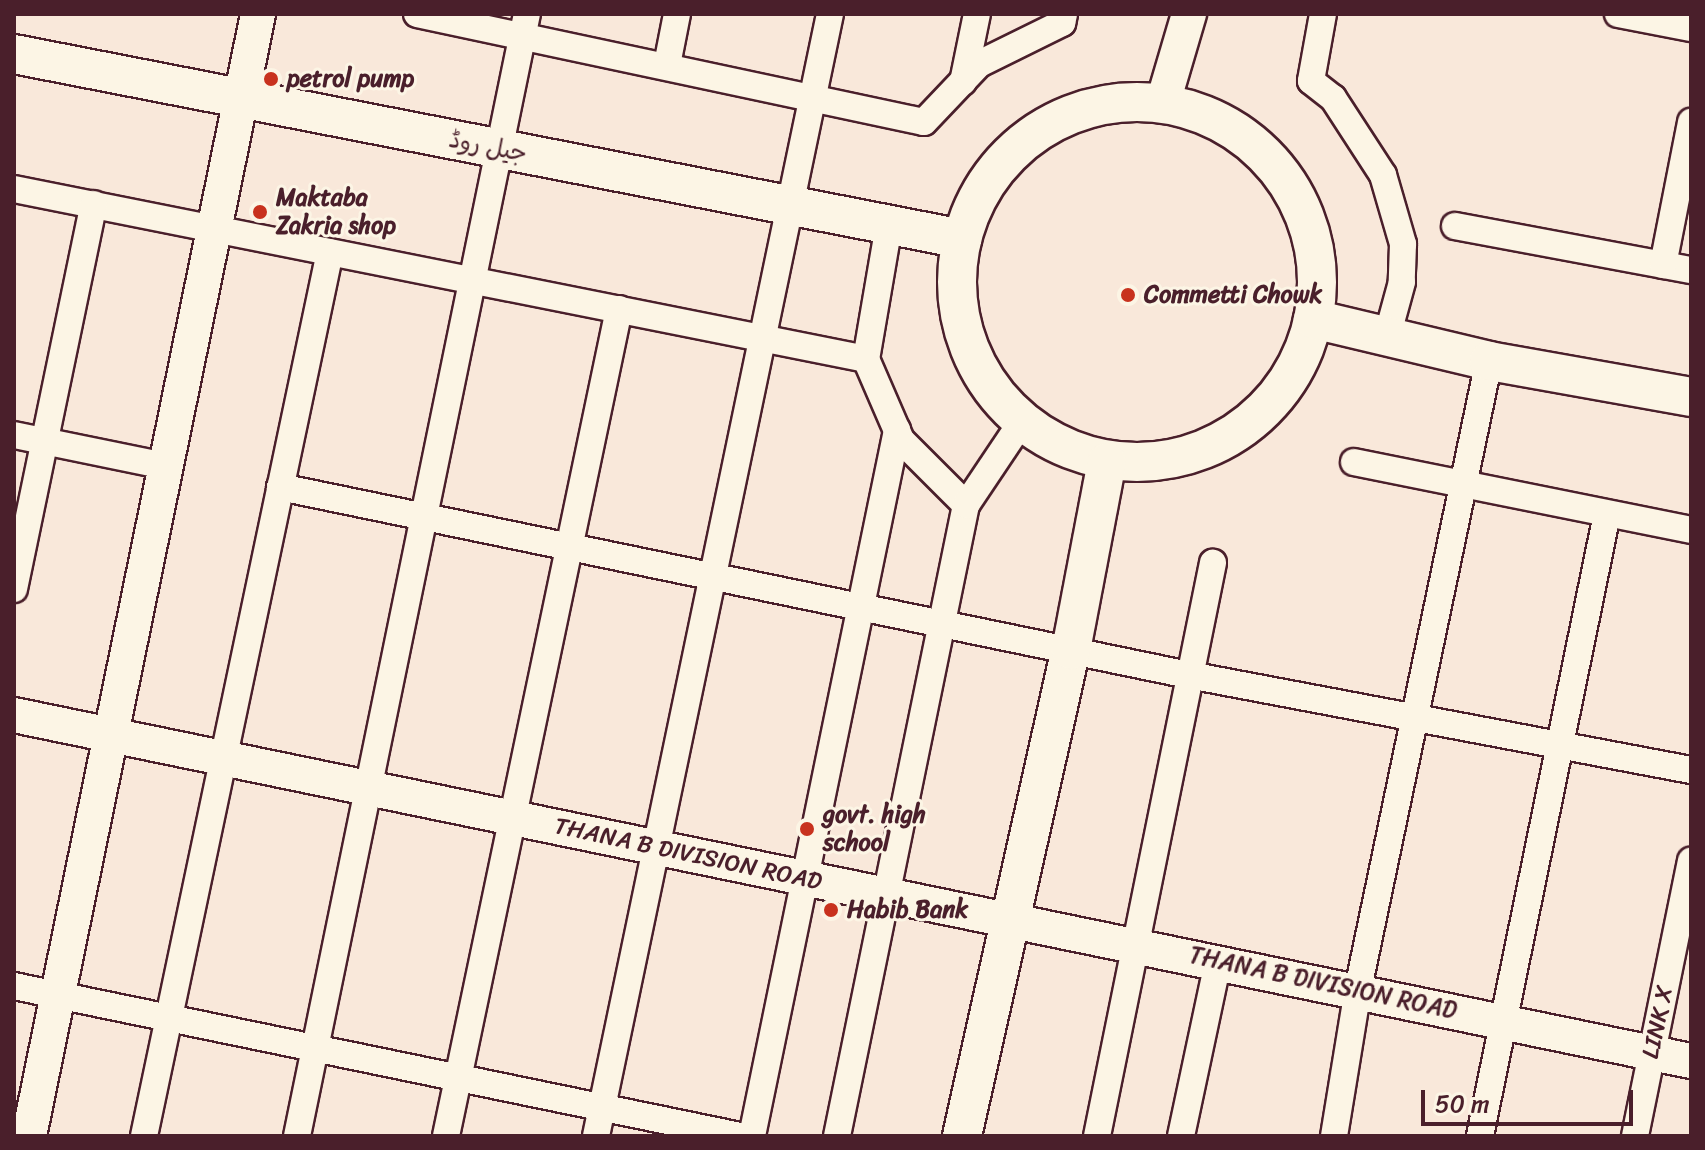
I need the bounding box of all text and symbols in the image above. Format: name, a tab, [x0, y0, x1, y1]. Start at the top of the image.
place label: petrol pump	[287, 65, 414, 93]
marker: petrol pump	[262, 70, 280, 88]
street label: جیل روڈ	[446, 125, 530, 169]
place label: Maktaba Zakria shop	[276, 184, 397, 240]
marker: Maktaba Zakria shop	[251, 203, 269, 221]
place label: Commetti Chowk	[1144, 281, 1322, 309]
marker: Commetti Chowk	[1119, 286, 1137, 304]
place label: govt. high school	[823, 801, 926, 857]
street label: THANA B DIVISION ROAD	[553, 812, 823, 896]
marker: govt. high school	[798, 820, 816, 838]
place label: Habib Bank	[847, 896, 968, 924]
marker: Habib Bank	[822, 901, 840, 919]
street label: THANA B DIVISION ROAD	[1188, 941, 1458, 1025]
street label: LINK X	[1636, 983, 1680, 1061]
scale bar	[1425, 1074, 1637, 1124]
text: 50 m	[1435, 1083, 1490, 1125]

